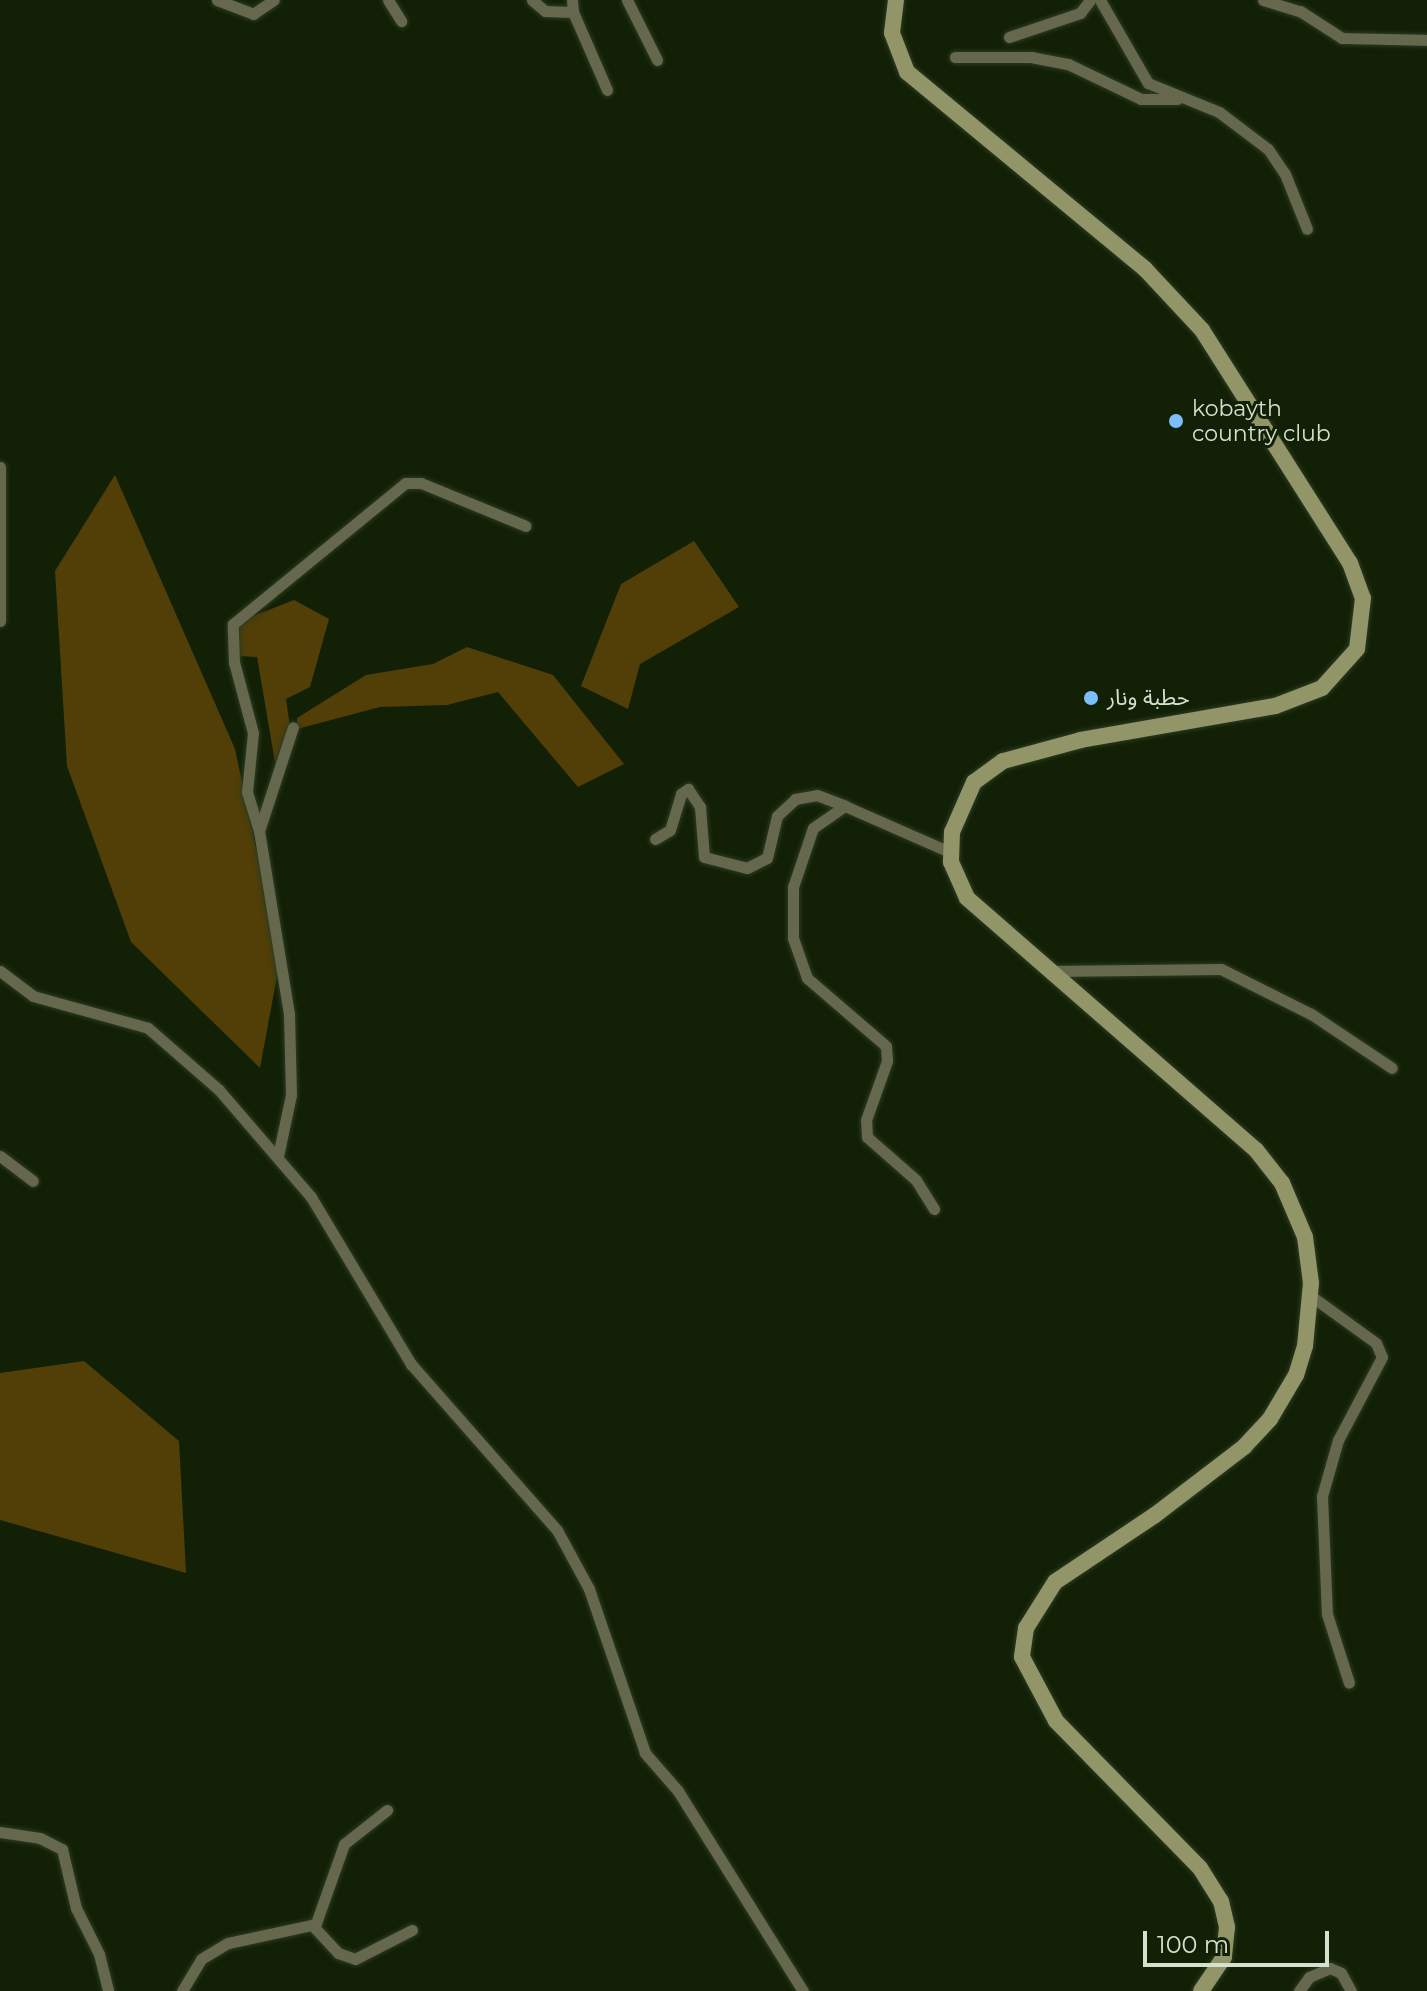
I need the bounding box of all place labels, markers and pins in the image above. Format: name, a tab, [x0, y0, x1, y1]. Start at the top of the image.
place label: kobayth country club	[1192, 395, 1331, 446]
marker: kobayth country club	[1167, 412, 1185, 430]
place label: حطبة ونار	[1107, 685, 1190, 711]
marker: حطبة ونار	[1082, 689, 1100, 707]

